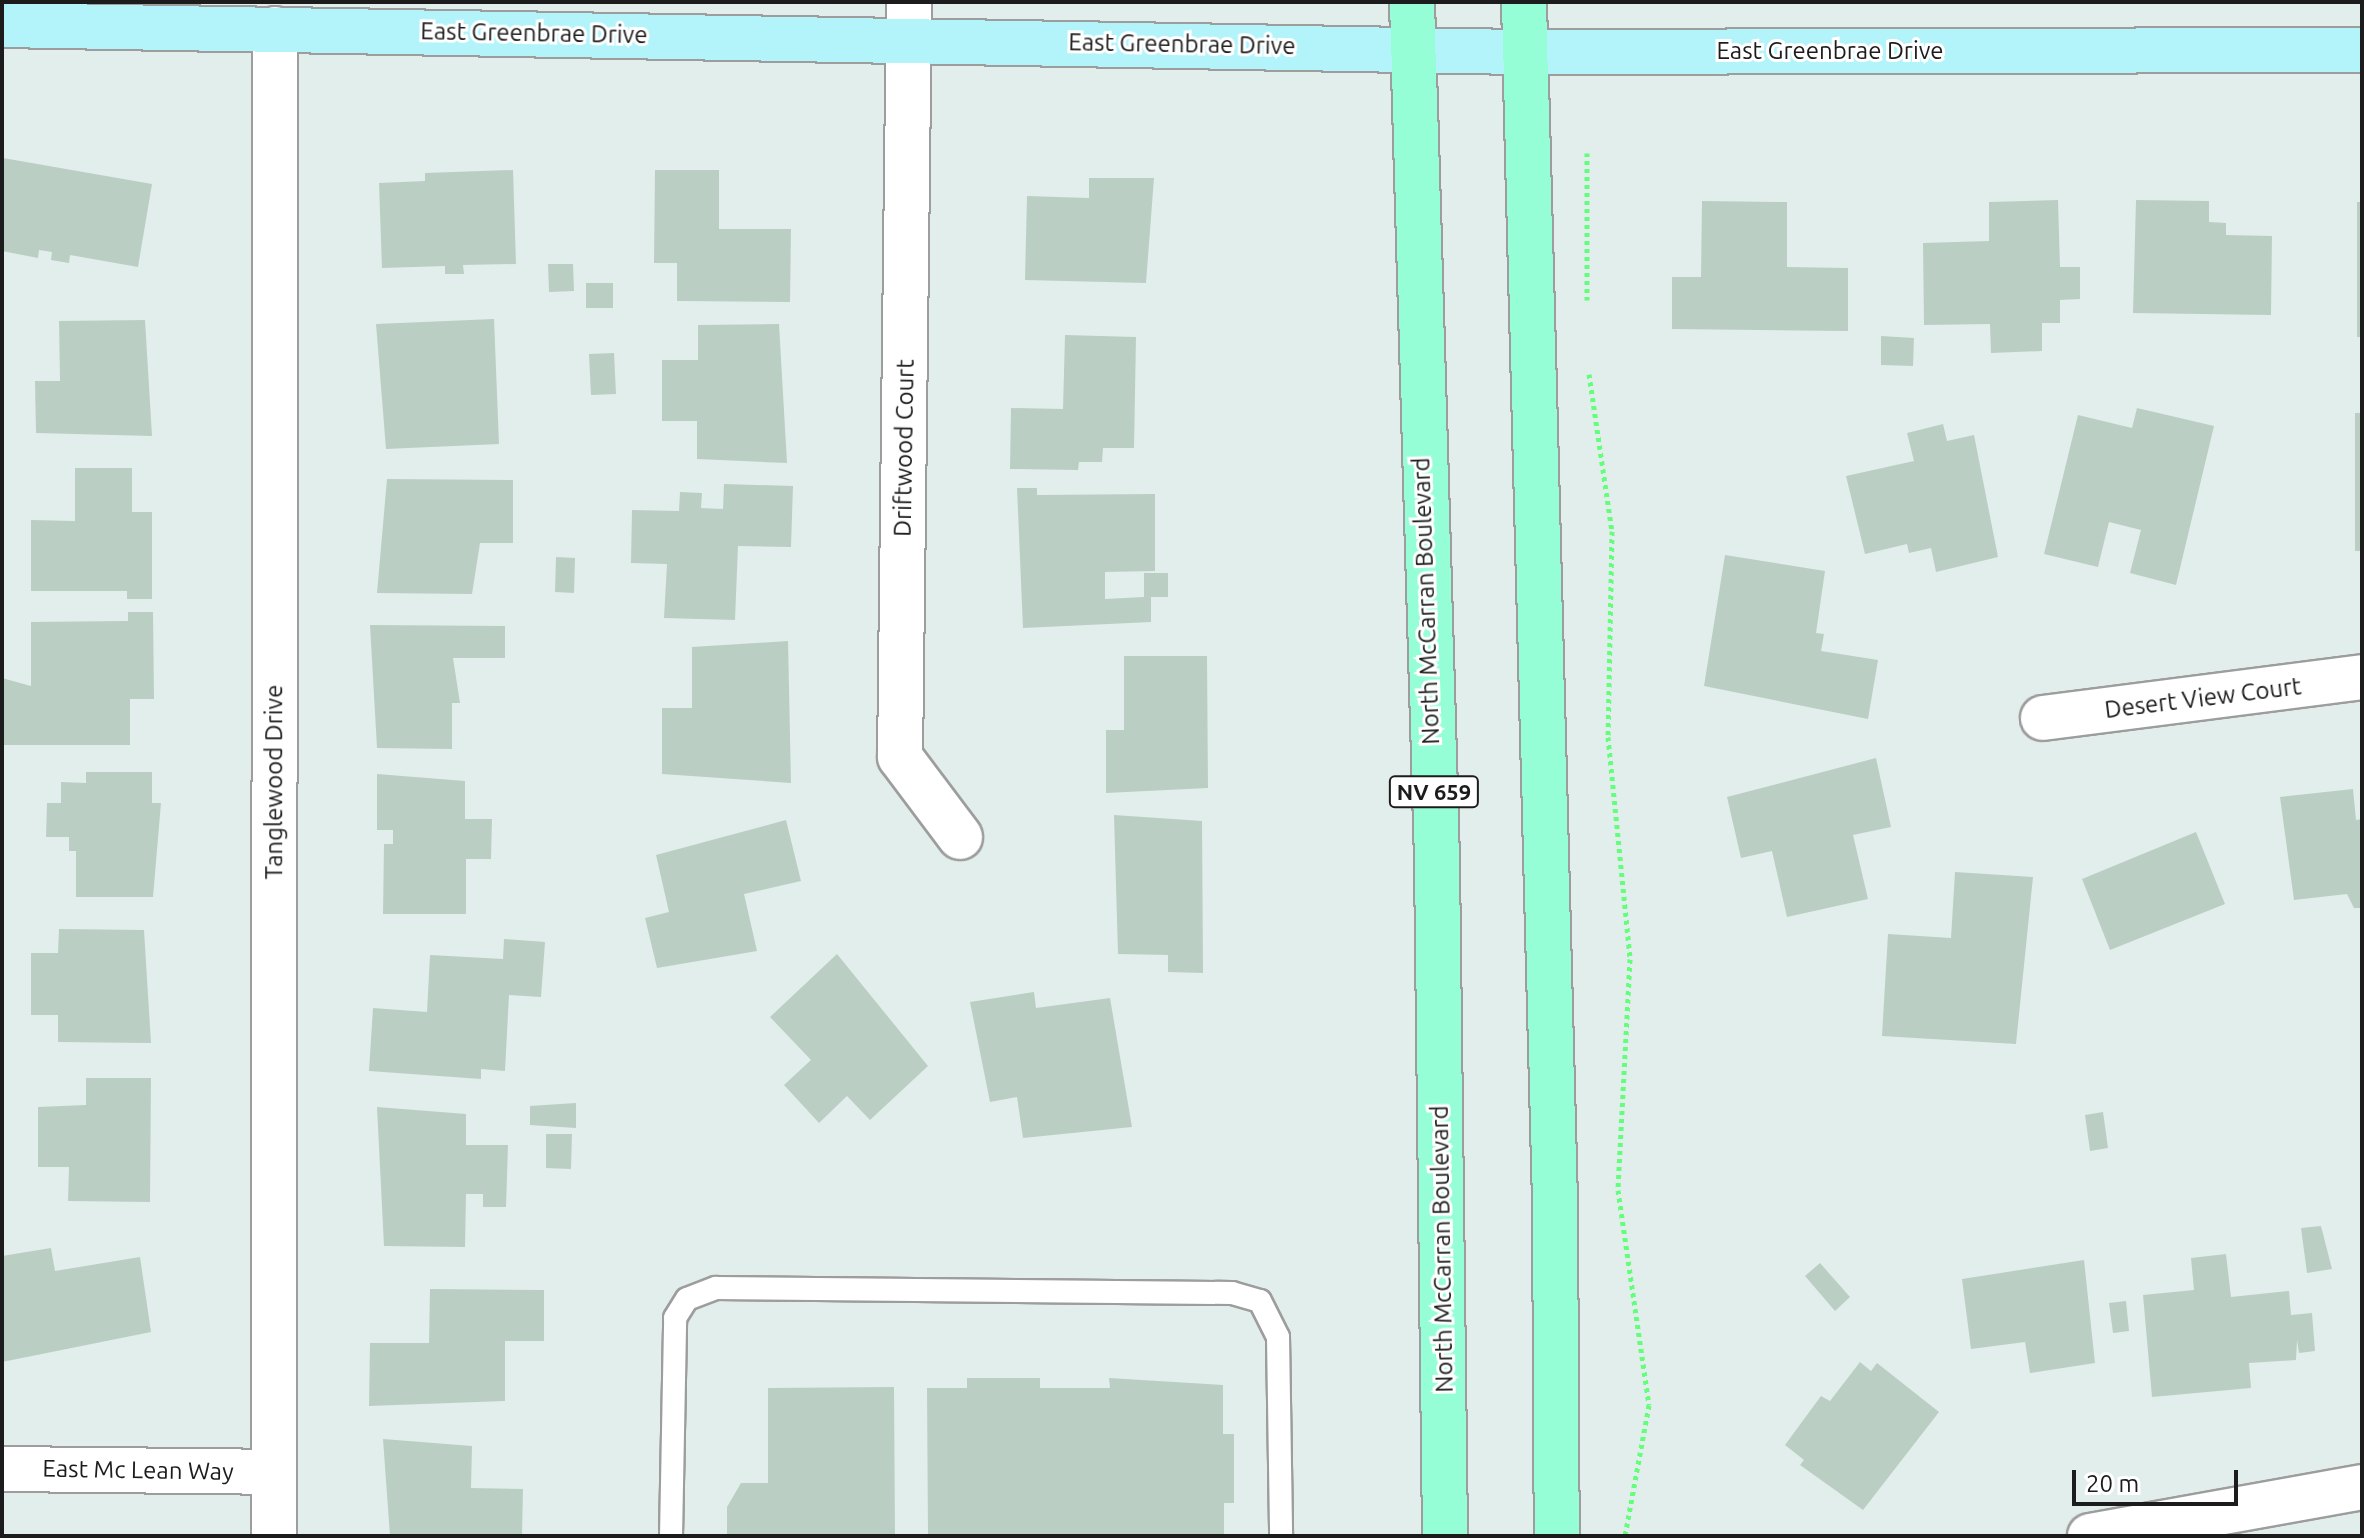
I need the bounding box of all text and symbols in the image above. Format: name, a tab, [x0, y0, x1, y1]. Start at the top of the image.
street label: East Greenbrae Drive	[420, 17, 648, 49]
street label: East Greenbrae Drive	[1068, 28, 1296, 60]
street label: East Greenbrae Drive	[1716, 37, 1944, 65]
street label: Driftwood Court	[888, 359, 920, 537]
street label: North McCarran Boulevard	[1407, 457, 1445, 745]
street label: Desert View Court	[2103, 672, 2303, 724]
street label: Tanglewood Drive	[260, 685, 288, 879]
road number: NV 659	[1388, 774, 1480, 810]
street label: North McCarran Boulevard	[1425, 1105, 1459, 1393]
street label: East Mc Lean Way	[42, 1454, 234, 1486]
scale bar	[2076, 1454, 2242, 1504]
text: 20 m	[2086, 1470, 2139, 1497]

